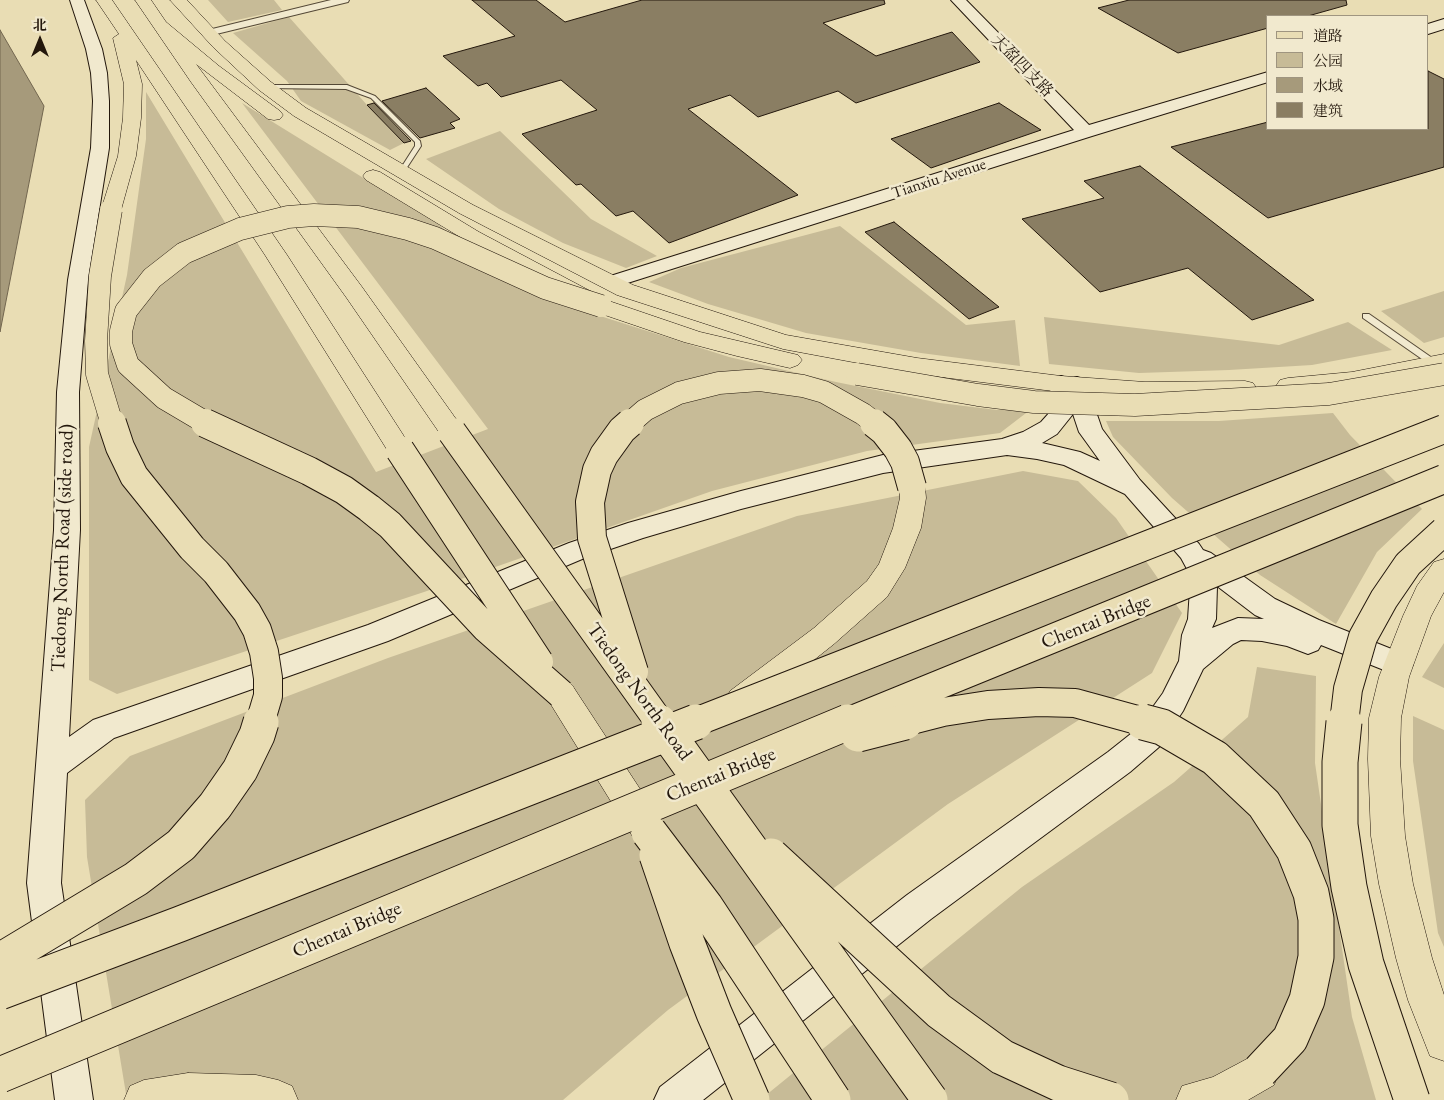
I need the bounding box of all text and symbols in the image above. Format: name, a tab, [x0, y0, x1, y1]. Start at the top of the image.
north arrow	[15, 15, 65, 65]
legend	[1266, 15, 1429, 130]
text: 北	[33, 16, 47, 34]
text: 道路	[1313, 26, 1343, 45]
street label: 天盈四支路	[987, 31, 1057, 101]
text: 公园	[1313, 51, 1343, 70]
text: 水域	[1313, 76, 1343, 95]
text: 建筑	[1313, 101, 1343, 120]
street label: Tianxiu Avenue	[890, 155, 988, 203]
street label: Tiedong North Road (side road)	[47, 424, 79, 672]
street label: Chentai Bridge	[1038, 589, 1154, 655]
street label: Tiedong North Road	[581, 619, 697, 765]
street label: Chentai Bridge	[663, 742, 779, 808]
street label: Chentai Bridge	[289, 896, 405, 964]

